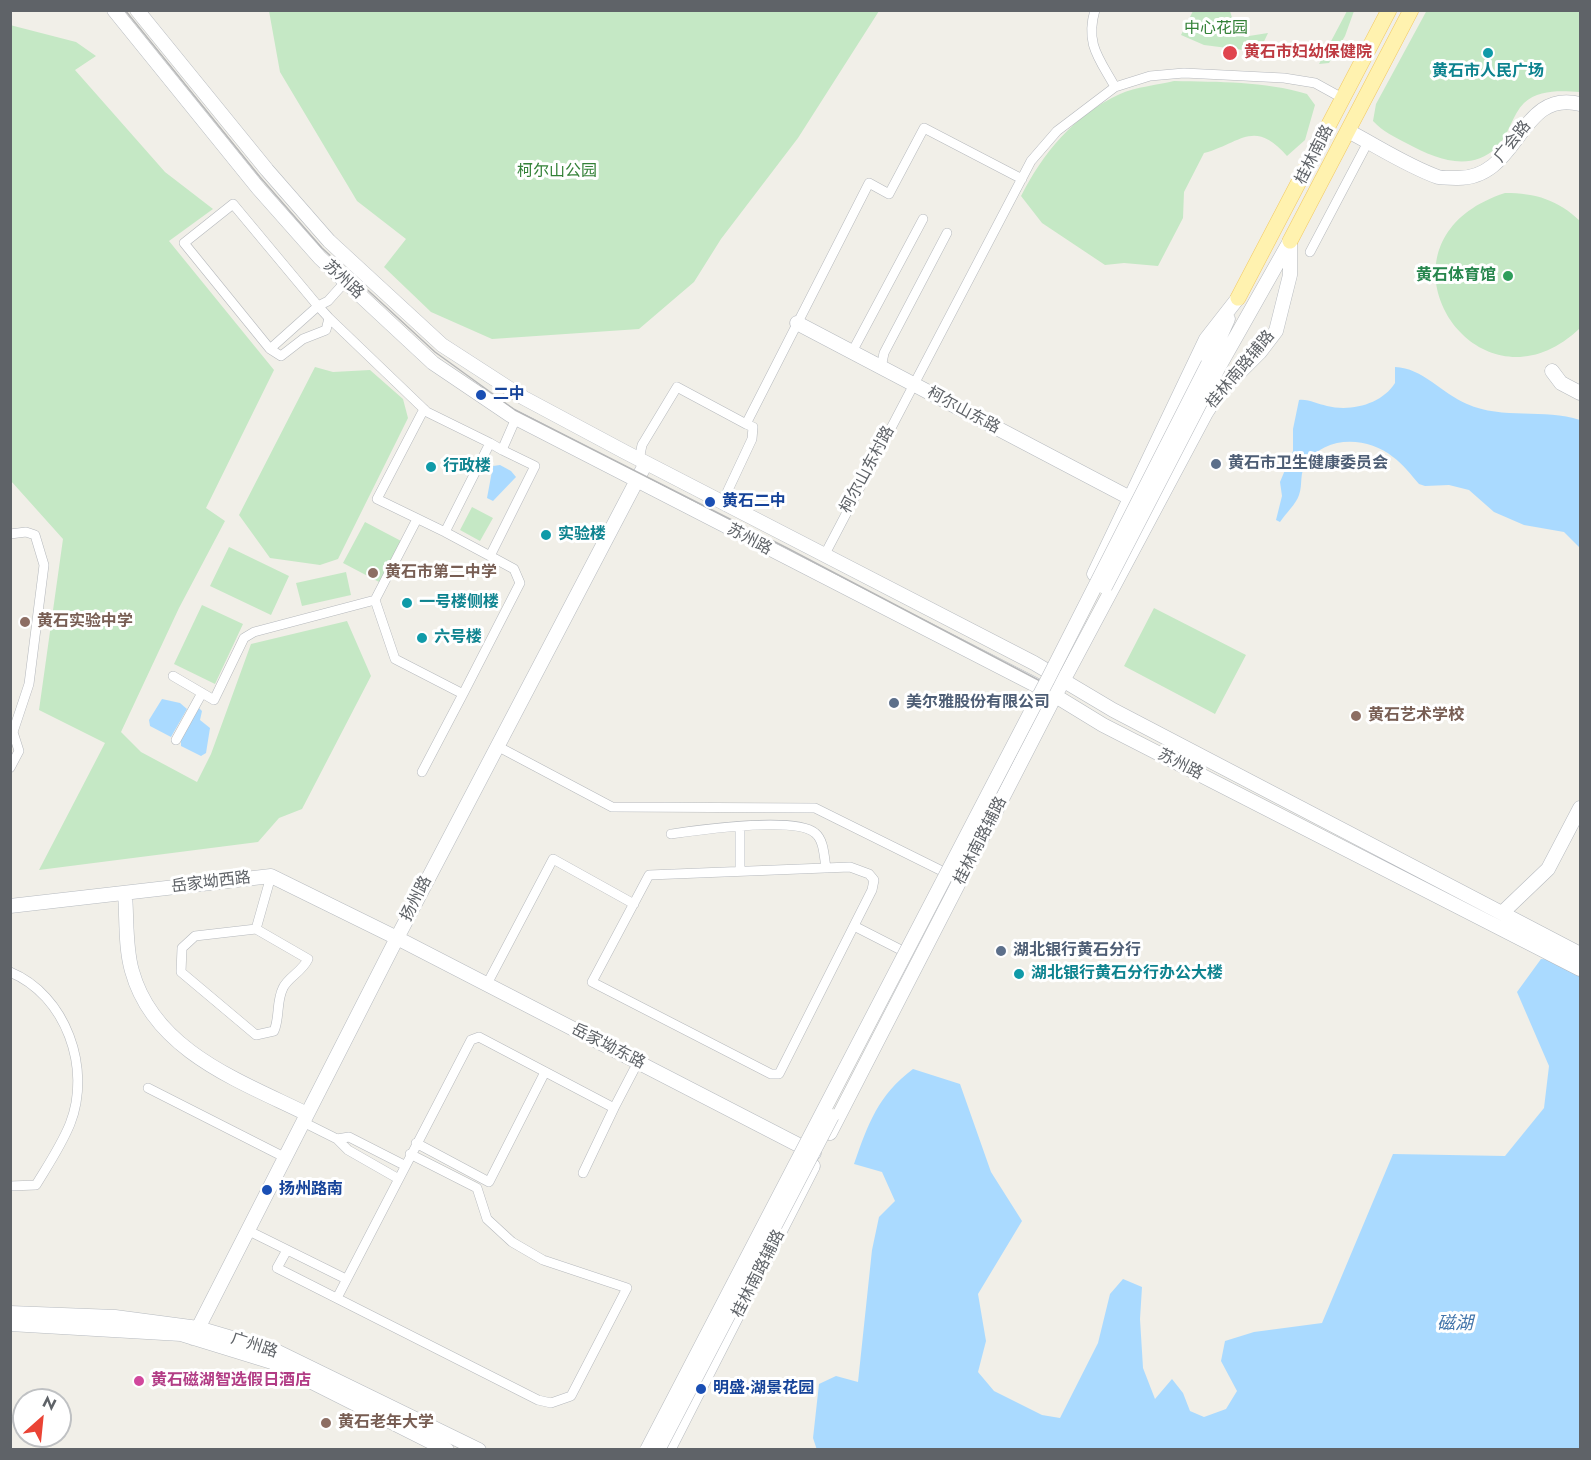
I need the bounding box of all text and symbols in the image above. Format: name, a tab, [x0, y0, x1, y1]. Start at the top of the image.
park label: 中心花园	[1184, 19, 1248, 39]
place label: 黄石市妇幼保健院	[1244, 43, 1372, 63]
marker: 黄石市妇幼保健院	[1221, 44, 1239, 62]
marker: 黄石市人民广场	[1481, 46, 1495, 60]
place label: 黄石市人民广场	[1432, 62, 1544, 82]
street label: 广会路	[1490, 117, 1536, 167]
street label: 桂林南路	[1292, 122, 1338, 188]
park label: 柯尔山公园	[517, 162, 597, 182]
street label: 苏州路	[319, 257, 367, 303]
place label: 黄石体育馆	[1416, 266, 1496, 286]
marker: 黄石体育馆	[1501, 269, 1515, 283]
street label: 桂林南路辅路	[1203, 327, 1279, 413]
street label: 柯尔山东路	[923, 384, 1003, 438]
place label: 二中	[493, 385, 525, 405]
marker: 二中	[474, 388, 488, 402]
street label: 柯尔山东村路	[837, 423, 899, 517]
place label: 黄石市卫生健康委员会	[1228, 454, 1388, 474]
place label: 行政楼	[443, 457, 491, 477]
marker: 黄石市卫生健康委员会	[1209, 457, 1223, 471]
marker: 行政楼	[424, 460, 438, 474]
place label: 黄石二中	[722, 492, 786, 512]
marker: 黄石二中	[703, 495, 717, 509]
street label: 苏州路	[723, 520, 775, 560]
place label: 实验楼	[558, 525, 606, 545]
marker: 实验楼	[539, 528, 553, 542]
place label: 黄石市第二中学	[385, 563, 497, 583]
marker: 黄石市第二中学	[366, 566, 380, 580]
place label: 一号楼侧楼	[419, 593, 499, 613]
marker: 一号楼侧楼	[400, 596, 414, 610]
place label: 黄石实验中学	[37, 612, 133, 632]
marker: 黄石实验中学	[18, 615, 32, 629]
place label: 六号楼	[434, 628, 482, 648]
marker: 六号楼	[415, 631, 429, 645]
place label: 美尔雅股份有限公司	[906, 693, 1050, 713]
marker: 美尔雅股份有限公司	[887, 696, 901, 710]
place label: 黄石艺术学校	[1368, 706, 1464, 726]
marker: 黄石艺术学校	[1349, 709, 1363, 723]
street label: 苏州路	[1154, 746, 1206, 784]
street label: 桂林南路辅路	[951, 794, 1011, 888]
street label: 岳家坳西路	[170, 869, 252, 897]
street label: 扬州路	[398, 873, 436, 925]
place label: 湖北银行黄石分行	[1013, 941, 1141, 961]
marker: 湖北银行黄石分行	[994, 944, 1008, 958]
place label: 湖北银行黄石分行办公大楼	[1031, 964, 1223, 984]
marker: 湖北银行黄石分行办公大楼	[1012, 967, 1026, 981]
street label: 岳家坳东路	[568, 1020, 648, 1074]
place label: 扬州路南	[279, 1180, 343, 1200]
marker: 扬州路南	[260, 1183, 274, 1197]
street label: 桂林南路辅路	[729, 1227, 789, 1321]
water label: 磁湖	[1437, 1314, 1473, 1336]
street label: 广州路	[228, 1329, 280, 1363]
place label: 黄石磁湖智选假日酒店	[151, 1371, 311, 1391]
marker: 黄石磁湖智选假日酒店	[132, 1374, 146, 1388]
place label: 明盛·湖景花园	[713, 1379, 814, 1399]
marker: 明盛·湖景花园	[694, 1382, 708, 1396]
north arrow	[12, 1388, 72, 1448]
text: N	[39, 1390, 60, 1416]
place label: 黄石老年大学	[338, 1413, 434, 1433]
marker: 黄石老年大学	[319, 1416, 333, 1430]

